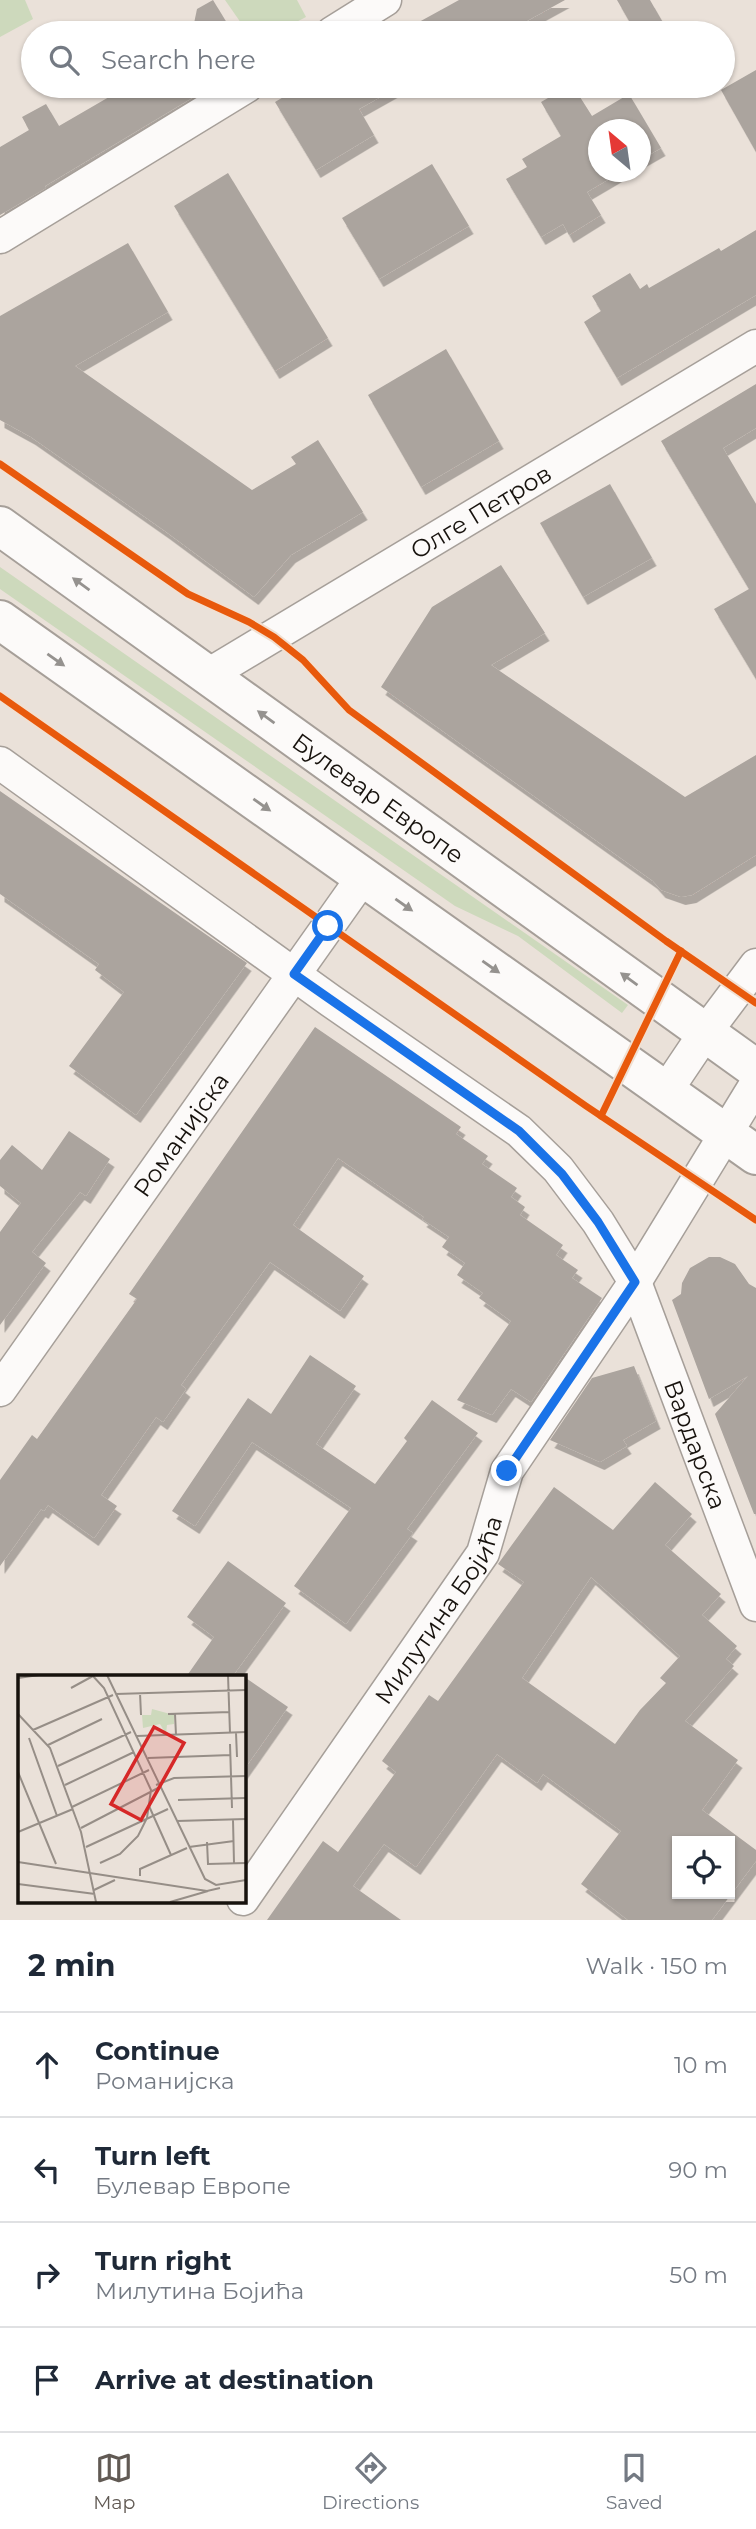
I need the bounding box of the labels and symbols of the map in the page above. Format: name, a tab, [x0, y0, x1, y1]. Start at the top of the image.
north arrow	[588, 119, 651, 182]
street label: Олге Петров	[405, 458, 556, 565]
one-way arrow	[72, 577, 90, 591]
one-way arrow	[47, 653, 65, 667]
one-way arrow	[257, 710, 275, 724]
street label: Булевар Европе	[287, 726, 470, 869]
one-way arrow	[253, 798, 271, 812]
one-way arrow	[395, 898, 413, 912]
route start	[312, 910, 343, 941]
one-way arrow	[482, 960, 500, 974]
one-way arrow	[620, 972, 638, 986]
street label: Романијска	[127, 1067, 235, 1202]
street label: Вардарска	[658, 1376, 733, 1513]
route end	[491, 1455, 522, 1486]
street label: Милутина Бојића	[368, 1512, 508, 1709]
inset map	[18, 1675, 245, 1902]

